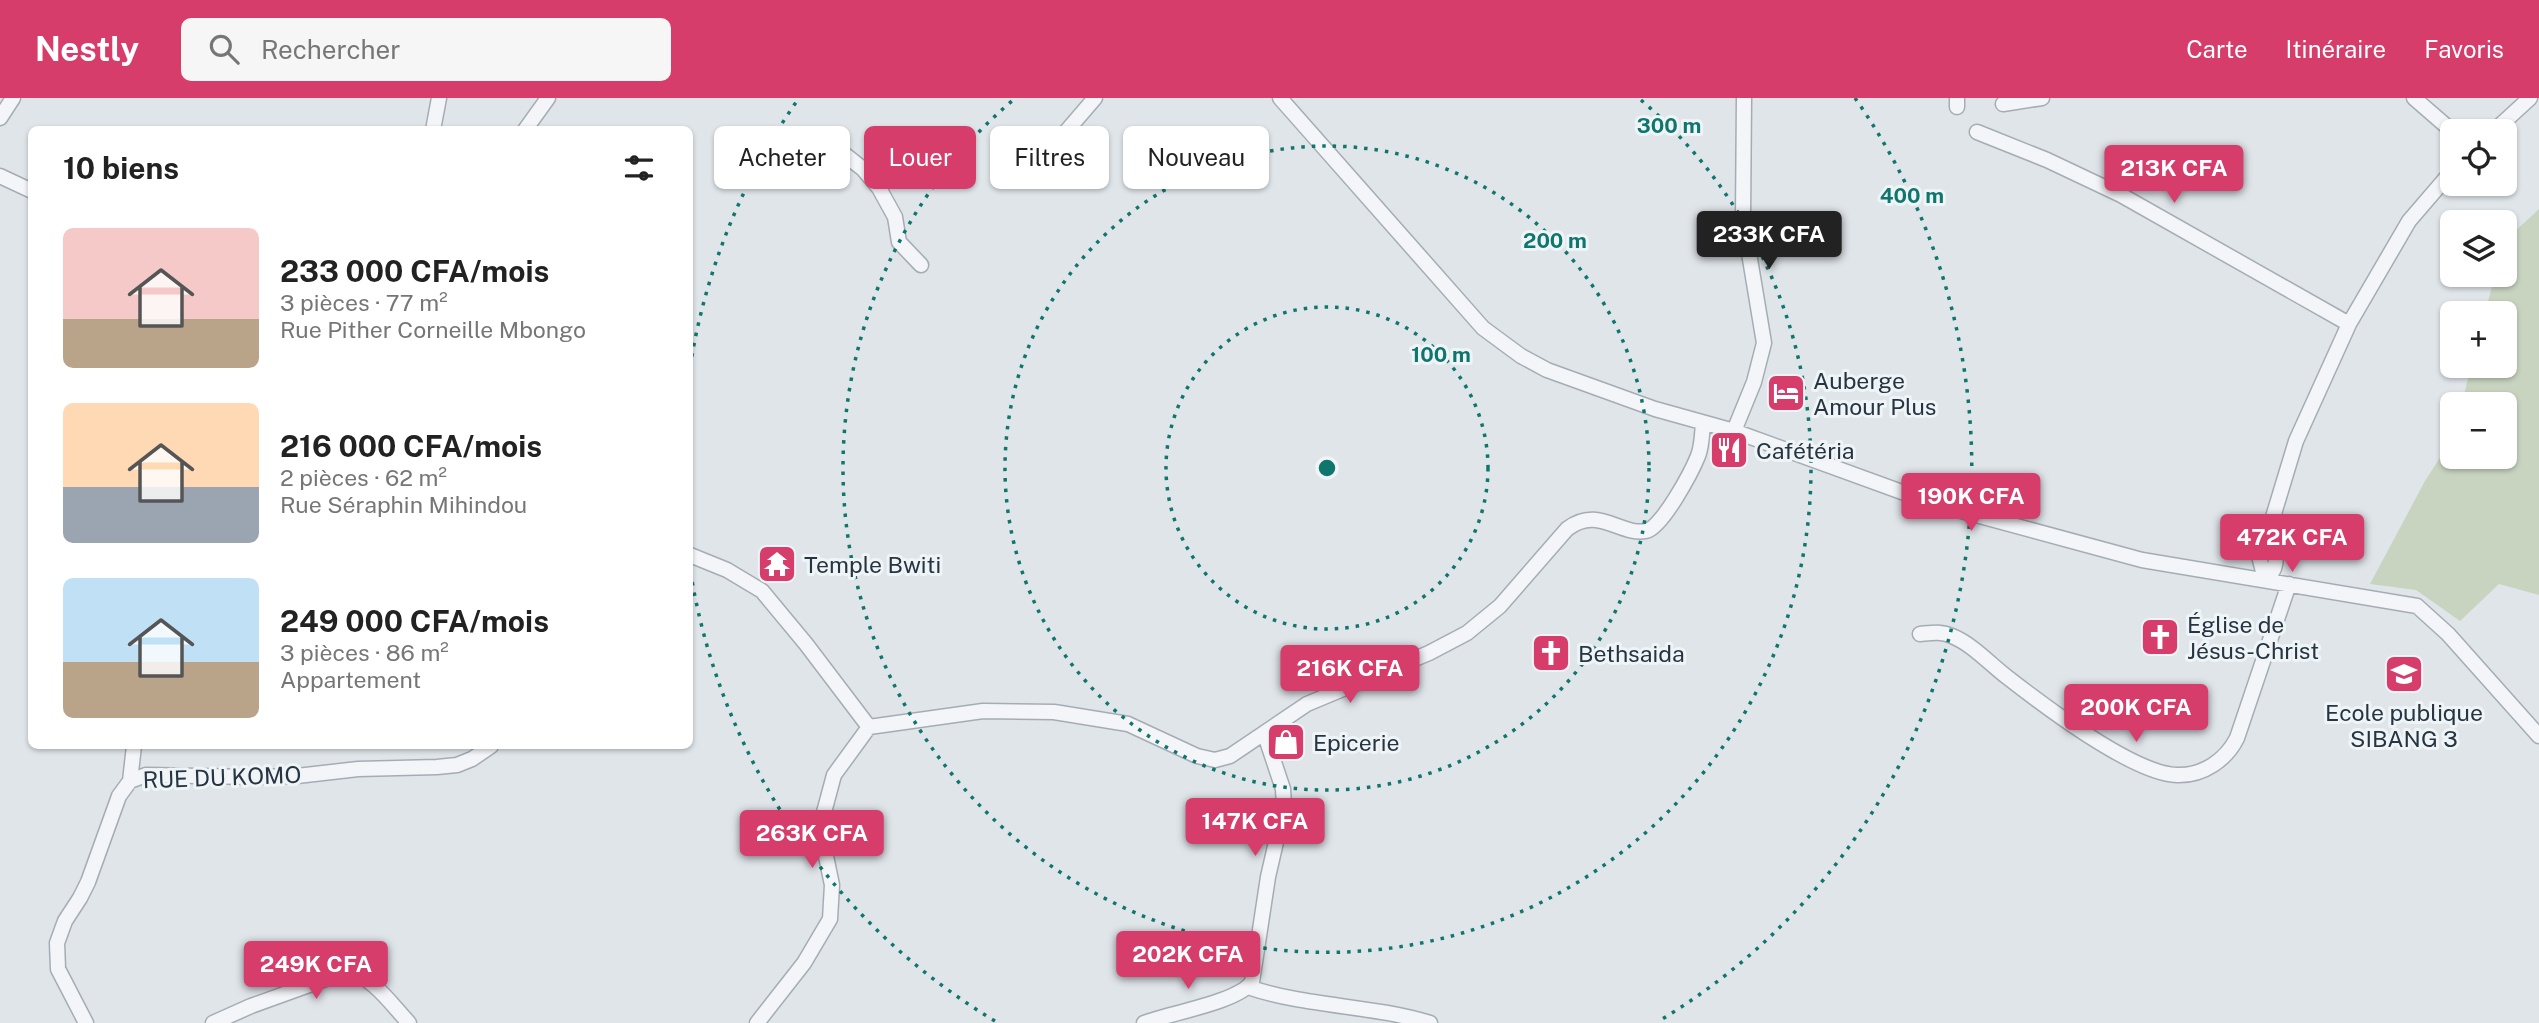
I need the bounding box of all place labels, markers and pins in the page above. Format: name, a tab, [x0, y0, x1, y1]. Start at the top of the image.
pin: 213K CFA	[2102, 146, 2246, 205]
pin: 233K CFA	[1697, 212, 1841, 271]
place label: Auberge Amour Plus	[1813, 367, 1937, 420]
hotel icon: Auberge Amour Plus	[1765, 372, 1807, 414]
restaurant icon: Cafétéria	[1708, 429, 1750, 471]
place label: Cafétéria	[1756, 437, 1855, 464]
centre of rings	[1315, 456, 1339, 480]
pin: 190K CFA	[1899, 474, 2043, 533]
pin: 472K CFA	[2220, 514, 2364, 574]
temple icon: Temple Bwiti	[756, 543, 798, 585]
place label: Temple Bwiti	[804, 551, 941, 578]
place label: Église de Jésus-Christ	[2187, 611, 2319, 664]
church icon: Église de Jésus-Christ	[2139, 616, 2181, 658]
church icon: Bethsaida	[1530, 632, 1572, 674]
place label: Bethsaida	[1578, 640, 1685, 667]
pin: 216K CFA	[1278, 646, 1422, 705]
school or university icon: Ecole publique SIBANG 3	[2383, 653, 2425, 695]
pin: 200K CFA	[2064, 684, 2208, 744]
place label: Ecole publique SIBANG 3	[2325, 699, 2483, 752]
shop icon: Epicerie	[1265, 721, 1307, 763]
place label: Epicerie	[1313, 729, 1400, 756]
pin: 147K CFA	[1183, 798, 1327, 858]
pin: 263K CFA	[740, 810, 884, 870]
pin: 202K CFA	[1116, 932, 1260, 991]
pin: 249K CFA	[244, 942, 388, 1001]

